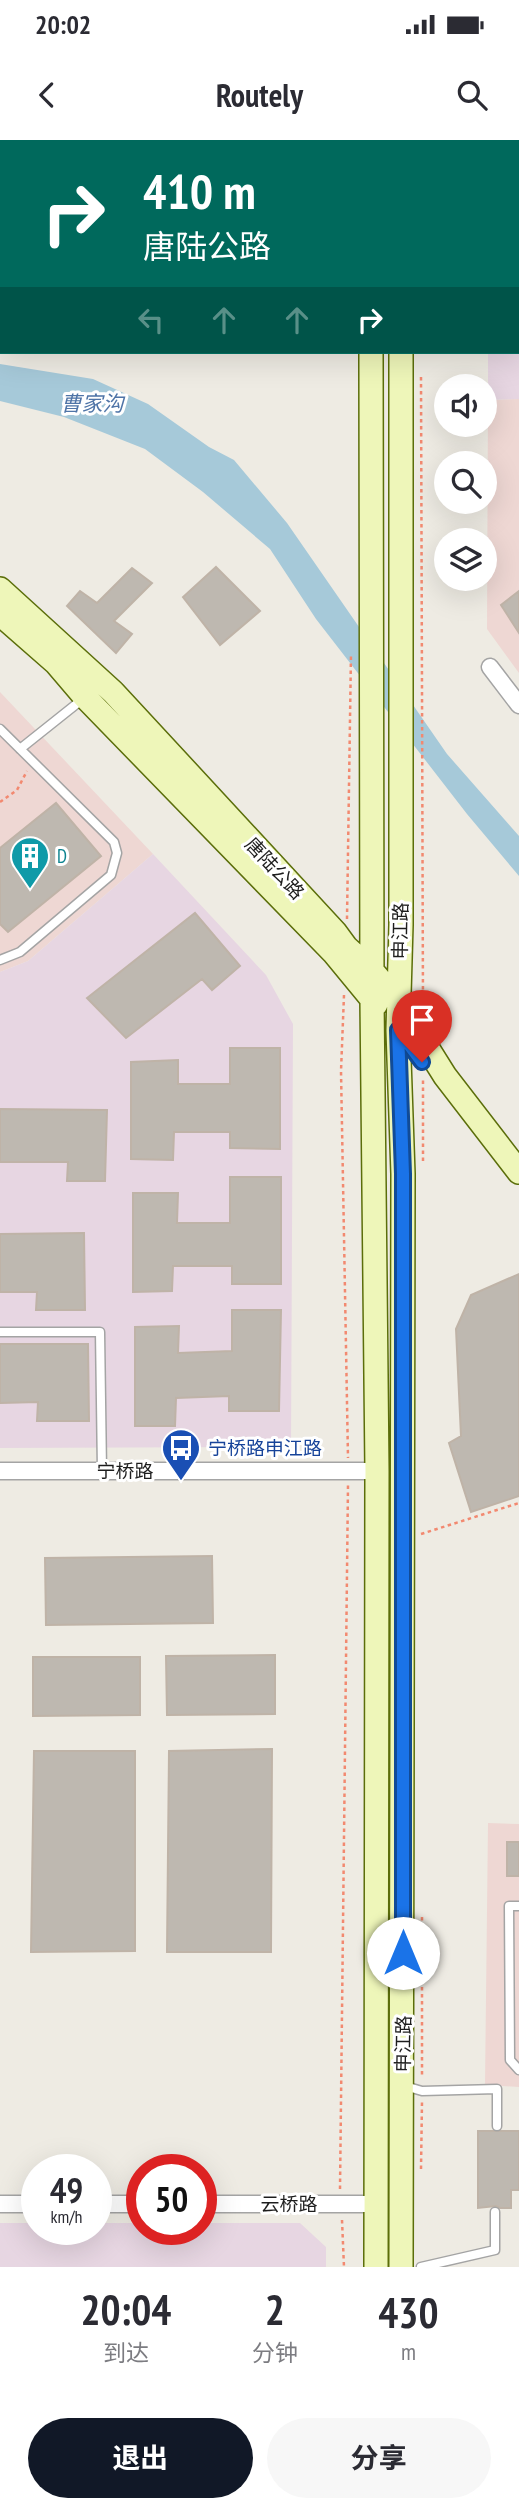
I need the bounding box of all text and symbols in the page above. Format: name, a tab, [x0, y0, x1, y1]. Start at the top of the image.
text: 20:02	[35, 8, 91, 41]
text: Routely	[216, 74, 303, 116]
icon: back	[28, 76, 66, 114]
icon: search	[453, 76, 491, 114]
text: 410 m	[143, 159, 256, 223]
icon: right	[28, 168, 119, 259]
text: 唐陆公路	[143, 225, 271, 267]
icon: left	[132, 301, 170, 339]
icon: ahead	[205, 301, 243, 339]
icon: ahead	[278, 301, 316, 339]
icon: right	[351, 301, 389, 339]
map controls	[434, 374, 497, 591]
button: sound	[434, 374, 497, 437]
water label: 曹家沟	[61, 390, 125, 417]
button: search	[434, 451, 497, 514]
button: layers	[434, 528, 497, 591]
street label: 唐陆公路	[240, 832, 310, 904]
building icon: D	[9, 835, 51, 890]
place label: D	[57, 844, 67, 868]
street label: 申江路	[388, 902, 412, 960]
pin	[392, 990, 452, 1062]
icon: arrive	[403, 1001, 441, 1039]
bus stop icon: 宁桥路申江路	[160, 1427, 202, 1482]
place label: 宁桥路申江路	[208, 1436, 322, 1460]
street label: 宁桥路	[96, 1459, 154, 1483]
position arrow	[366, 1916, 440, 1990]
street label: 申江路	[391, 2015, 415, 2073]
speed limit sign: 50	[126, 2154, 217, 2245]
text: 49	[50, 2167, 83, 2213]
street label: 云桥路	[260, 2192, 318, 2216]
text: km/h	[51, 2205, 82, 2228]
text: 20:04	[80, 2282, 171, 2337]
text: 2	[265, 2282, 285, 2337]
text: 430	[378, 2285, 439, 2340]
text: m	[401, 2337, 416, 2366]
text: 到达	[103, 2338, 149, 2367]
text: 分钟	[252, 2338, 298, 2367]
button: 退出	[28, 2418, 253, 2498]
button: 分享	[267, 2418, 491, 2498]

